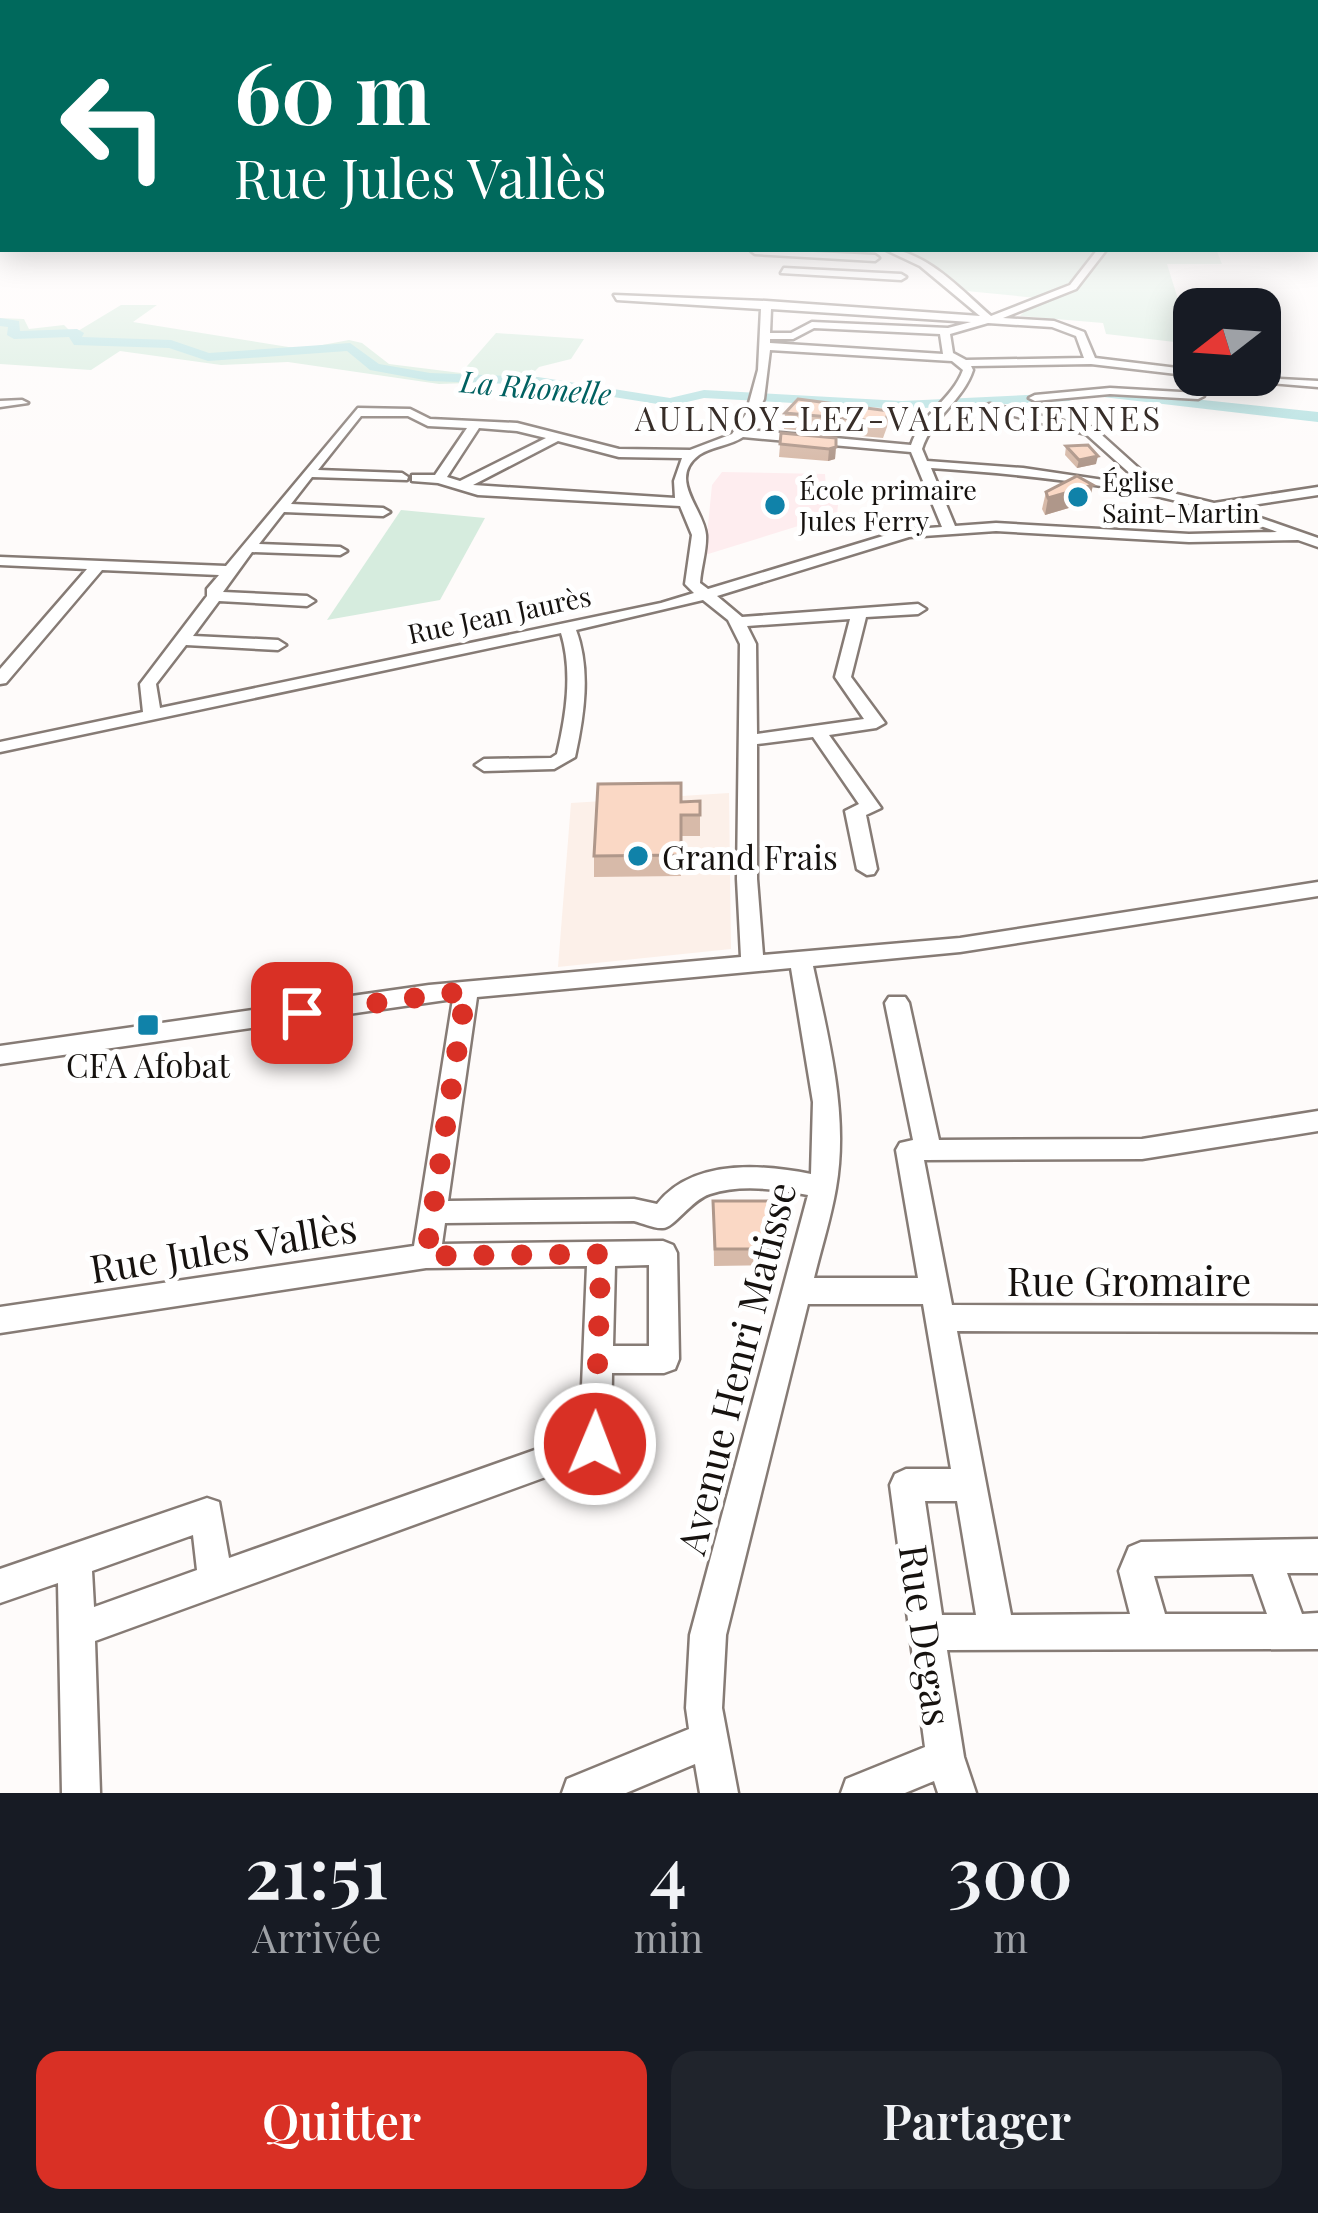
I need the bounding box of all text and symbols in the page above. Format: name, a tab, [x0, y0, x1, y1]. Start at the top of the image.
text: 60 m	[234, 34, 431, 146]
icon: left	[36, 48, 192, 204]
text: Rue Jules Vallès	[234, 141, 607, 213]
north arrow	[1173, 288, 1281, 396]
map controls	[1173, 288, 1281, 396]
water label: La Rhonelle	[457, 360, 613, 414]
district label: AULNOY-LEZ-VALENCIENNES	[634, 395, 1163, 439]
place label: Église Saint-Martin	[1102, 463, 1260, 530]
place label: École primaire Jules Ferry	[798, 471, 977, 538]
marker: Église Saint-Martin	[1065, 484, 1091, 510]
marker: École primaire Jules Ferry	[762, 492, 788, 518]
street label: Rue Jean Jaurès	[404, 577, 594, 651]
place label: Grand Frais	[662, 834, 838, 878]
marker: Grand Frais	[625, 843, 651, 869]
pin	[251, 962, 353, 1064]
icon: arrive	[269, 980, 335, 1046]
marker: CFA Afobat	[135, 1012, 161, 1038]
place label: CFA Afobat	[66, 1042, 231, 1086]
street label: Avenue Henri Matisse	[663, 1176, 806, 1560]
street label: Rue Jules Vallès	[86, 1200, 360, 1294]
street label: Rue Gromaire	[1007, 1254, 1251, 1306]
position arrow	[532, 1381, 658, 1507]
street label: Rue Degas	[889, 1541, 965, 1729]
text: 21:51	[245, 1821, 389, 1917]
text: 4	[650, 1821, 687, 1917]
text: 300	[948, 1821, 1073, 1917]
text: Arrivée	[252, 1911, 381, 1963]
text: min	[634, 1911, 703, 1963]
text: m	[993, 1911, 1028, 1963]
button: Quitter	[36, 2051, 647, 2189]
button: Partager	[671, 2051, 1282, 2189]

